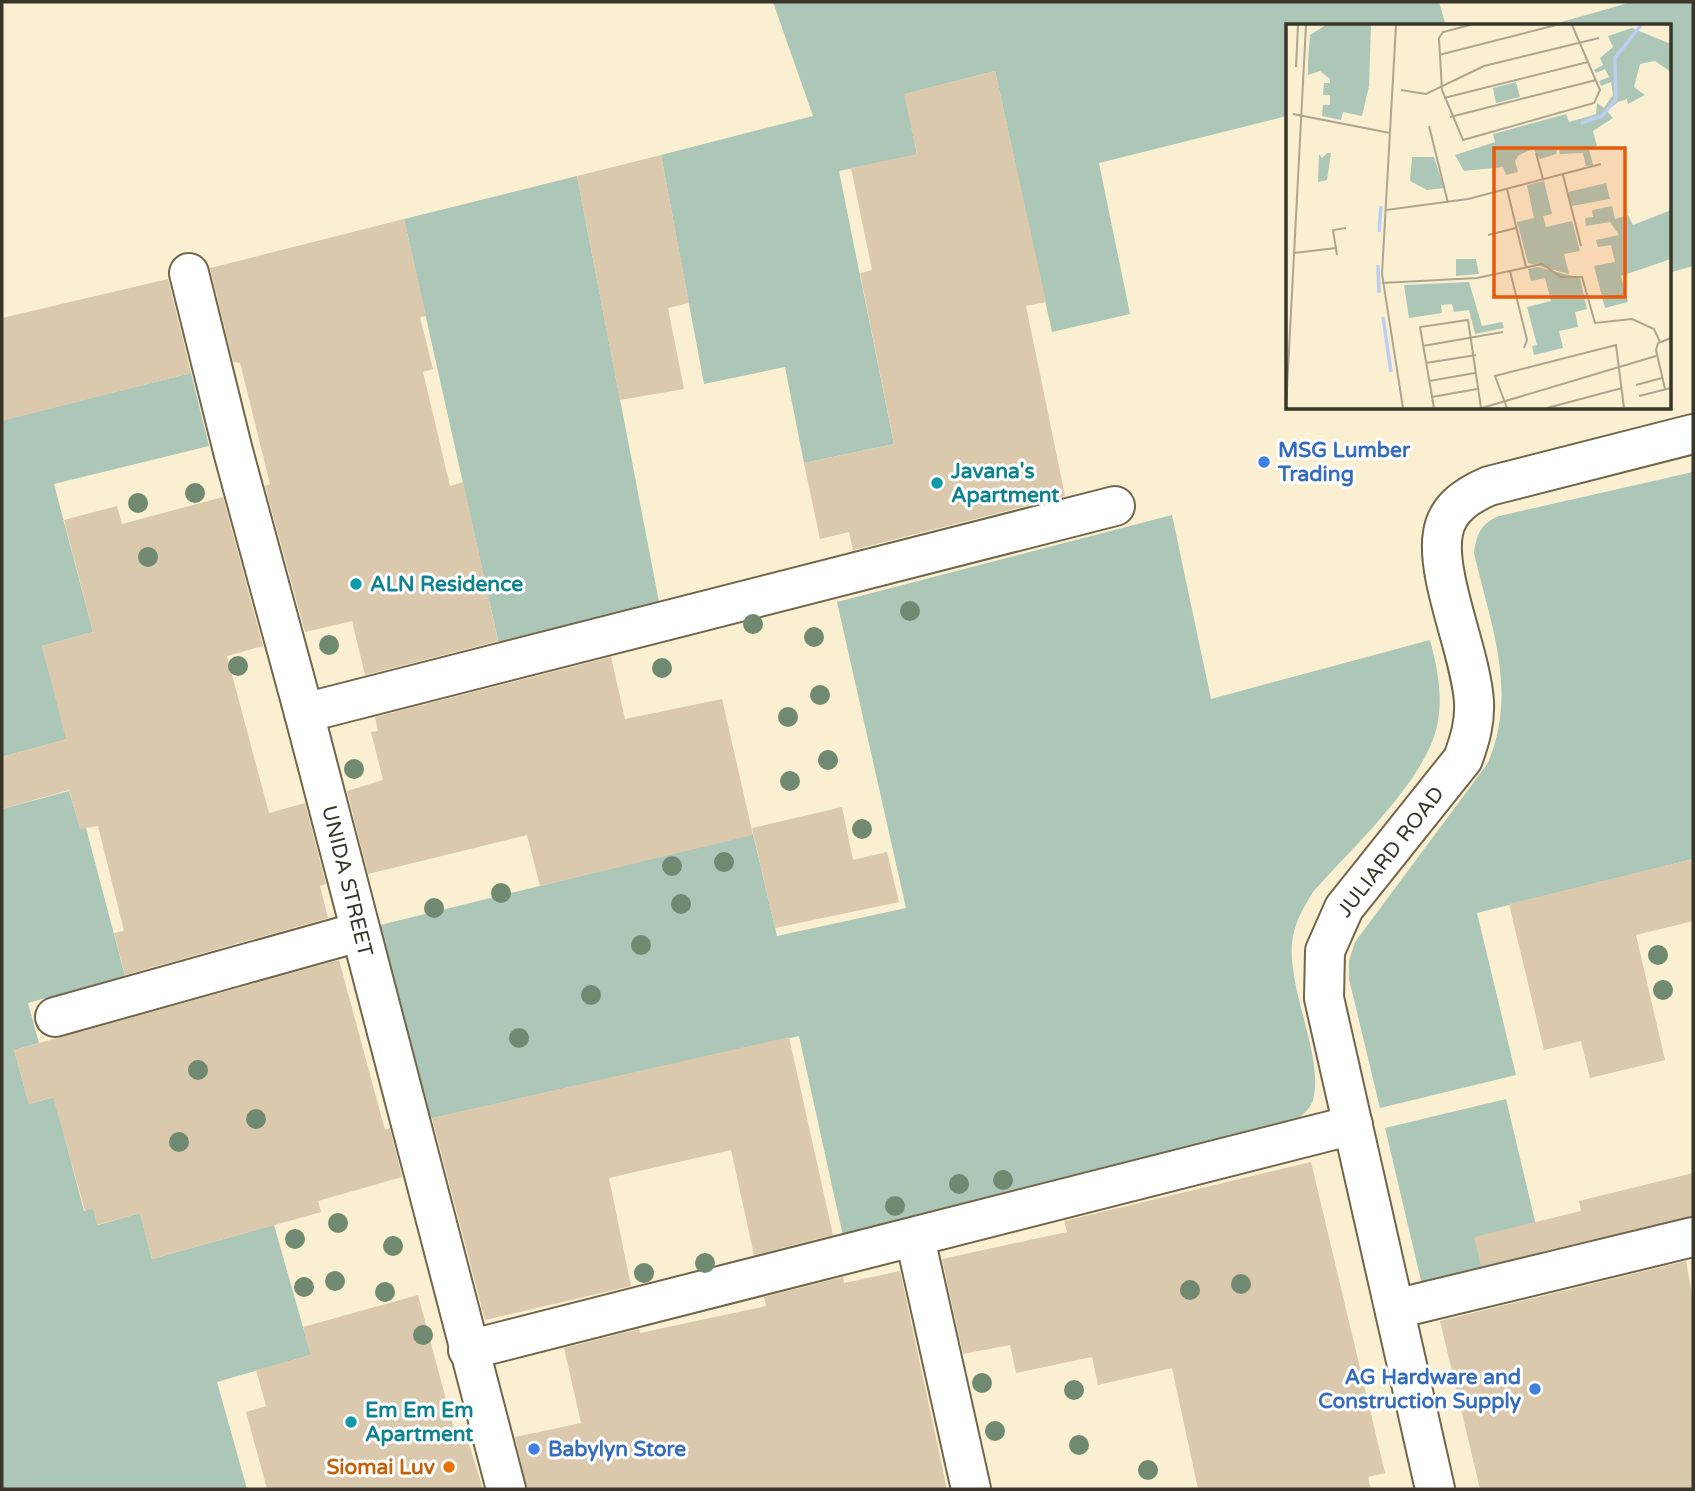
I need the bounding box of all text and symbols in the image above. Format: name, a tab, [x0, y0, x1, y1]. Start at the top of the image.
inset map	[1286, 24, 1670, 410]
place label: MSG Lumber Trading	[1277, 438, 1411, 487]
marker: MSG Lumber Trading	[1256, 454, 1272, 470]
place label: Javana's Apartment	[950, 459, 1059, 508]
marker: Javana's Apartment	[929, 475, 945, 491]
place label: ALN Residence	[370, 572, 523, 597]
marker: ALN Residence	[348, 576, 364, 592]
street label: JULIARD ROAD	[1332, 782, 1450, 922]
street label: UNIDA STREET	[316, 803, 378, 959]
place label: AG Hardware and Construction Supply	[1318, 1365, 1522, 1414]
marker: AG Hardware and Construction Supply	[1527, 1381, 1543, 1397]
place label: Em Em Em Apartment	[365, 1398, 474, 1447]
marker: Em Em Em Apartment	[343, 1414, 359, 1430]
place label: Babylyn Store	[548, 1437, 686, 1462]
marker: Babylyn Store	[526, 1441, 542, 1457]
place label: Siomai Luv	[326, 1455, 435, 1480]
marker: Siomai Luv	[441, 1459, 457, 1475]

